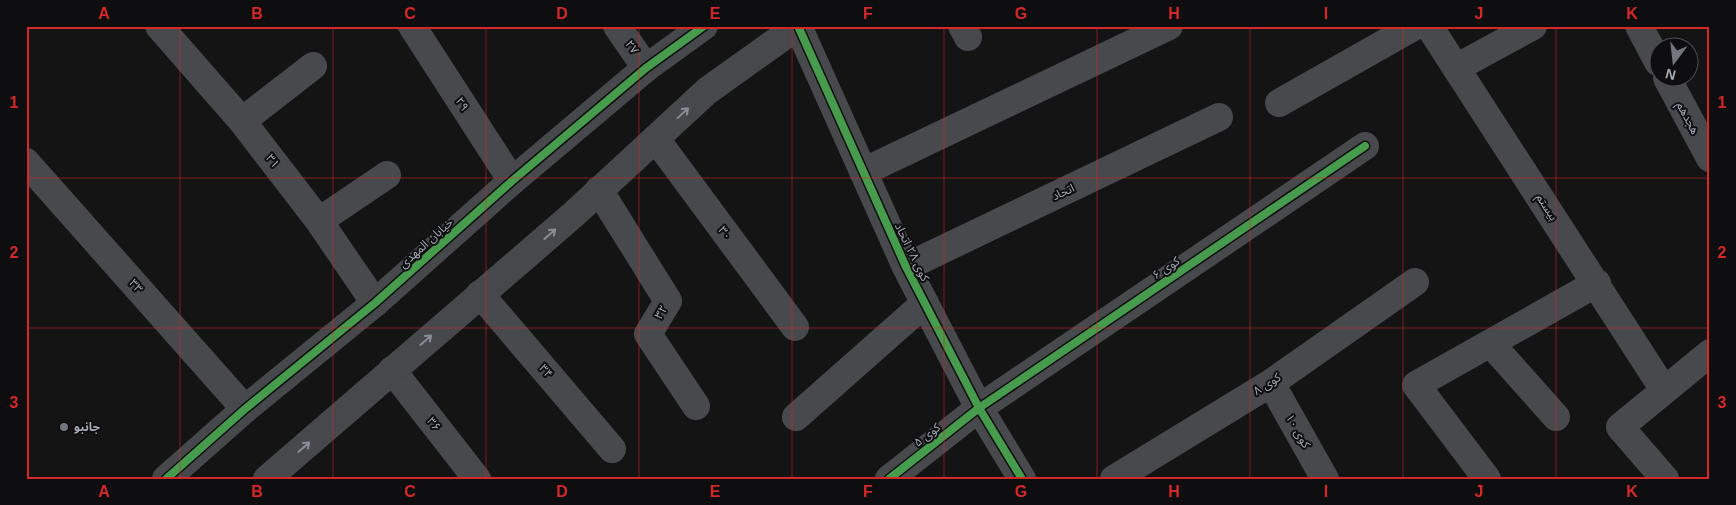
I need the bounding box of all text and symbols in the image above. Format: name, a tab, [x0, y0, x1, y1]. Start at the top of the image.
text: A	[98, 5, 110, 22]
text: B	[251, 5, 263, 22]
text: C	[404, 5, 416, 22]
text: D	[556, 5, 568, 22]
text: E	[710, 5, 721, 22]
text: F	[863, 5, 873, 22]
text: G	[1015, 5, 1027, 22]
text: H	[1168, 5, 1180, 22]
text: I	[1324, 5, 1328, 22]
text: J	[1475, 5, 1483, 22]
text: K	[1626, 5, 1638, 22]
street label: ۲۷	[622, 37, 642, 57]
north arrow	[1648, 38, 1698, 88]
text: N	[1664, 66, 1678, 84]
text: 1	[10, 94, 19, 111]
street label: ۲۹	[452, 94, 472, 114]
text: 1	[1718, 94, 1727, 111]
street label: هجدهم	[1672, 99, 1702, 138]
one-way arrow	[676, 108, 689, 119]
street label: ۳۱	[263, 151, 283, 171]
street label: اتحاد	[1049, 181, 1077, 203]
street label: بیستم	[1532, 191, 1561, 224]
street label: خیابان المهدی	[396, 215, 456, 271]
street label: کوی ۲۸ اتحاد	[892, 220, 933, 285]
street label: ۳۰	[715, 223, 735, 243]
one-way arrow	[543, 229, 556, 240]
text: 2	[10, 244, 19, 261]
text: 2	[1718, 244, 1727, 261]
street label: کوی ۶	[1150, 253, 1183, 282]
street label: ۳۳	[126, 276, 146, 296]
street label: ۳۲	[651, 303, 671, 321]
one-way arrow	[420, 334, 433, 346]
street label: ۳۴	[536, 361, 556, 381]
street label: کوی ۸	[1251, 369, 1284, 398]
text: 3	[10, 394, 19, 411]
text: 3	[1718, 394, 1727, 411]
street label: کوی ۱۰	[1283, 412, 1314, 451]
street label: ۳۶	[424, 414, 444, 434]
place label: جانبو	[74, 420, 101, 434]
street label: کوی ۵	[911, 420, 944, 450]
marker: جانبو	[58, 421, 70, 433]
one-way arrow	[297, 441, 310, 452]
text: A	[98, 483, 110, 500]
text: B	[251, 483, 263, 500]
text: C	[404, 483, 416, 500]
text: D	[556, 483, 568, 500]
text: E	[710, 483, 721, 500]
text: F	[863, 483, 873, 500]
text: G	[1015, 483, 1027, 500]
text: H	[1168, 483, 1180, 500]
text: I	[1324, 483, 1328, 500]
text: J	[1475, 483, 1483, 500]
text: K	[1626, 483, 1638, 500]

